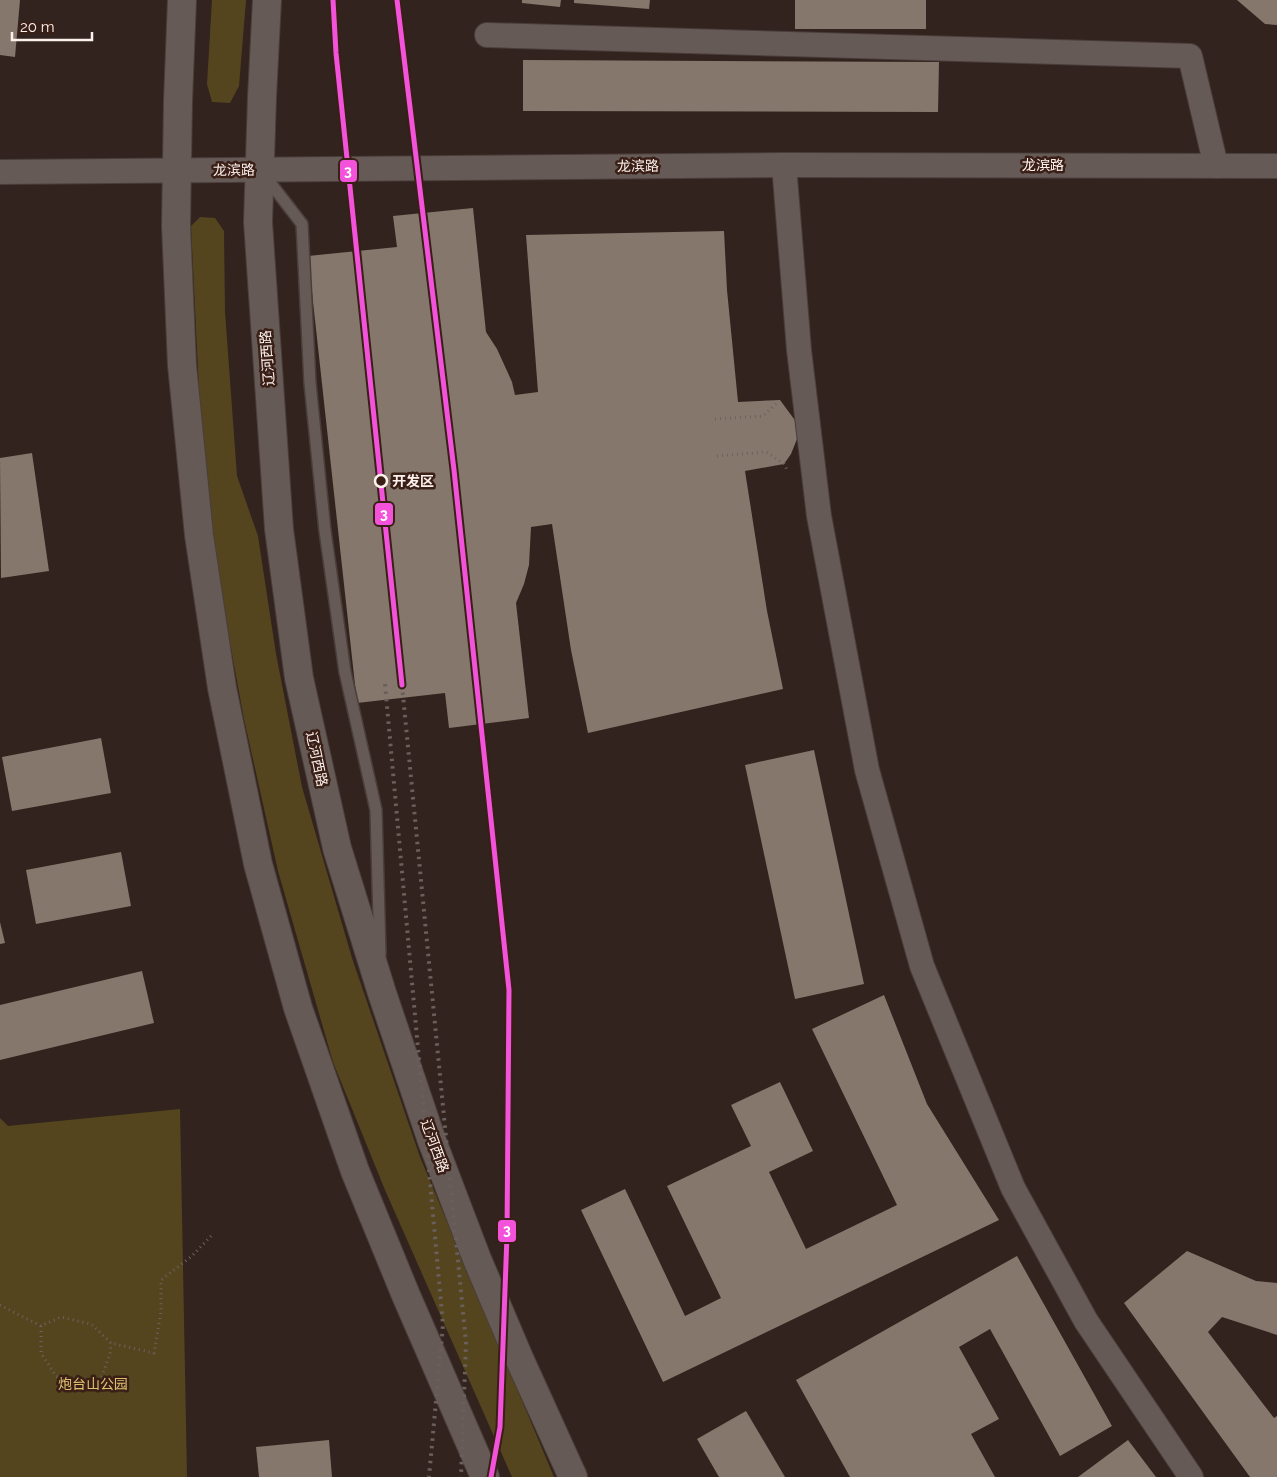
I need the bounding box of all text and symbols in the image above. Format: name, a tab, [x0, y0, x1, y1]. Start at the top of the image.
scale bar	[12, 10, 92, 42]
text: 20 m	[20, 18, 55, 36]
street label: 龙滨路	[1022, 157, 1064, 173]
street label: 龙滨路	[617, 158, 659, 174]
line badge: 3	[339, 159, 358, 183]
street label: 龙滨路	[213, 162, 255, 178]
text: 3	[344, 163, 352, 179]
street label: 辽河西路	[257, 330, 277, 386]
place label: 开发区	[392, 473, 434, 489]
marker: 开发区	[374, 474, 388, 488]
line badge: 3	[374, 502, 394, 526]
text: 3	[380, 506, 388, 522]
street label: 辽河西路	[303, 730, 331, 788]
street label: 辽河西路	[418, 1117, 452, 1175]
line badge: 3	[497, 1219, 517, 1243]
text: 3	[503, 1222, 511, 1238]
park label: 炮台山公园	[58, 1376, 128, 1392]

